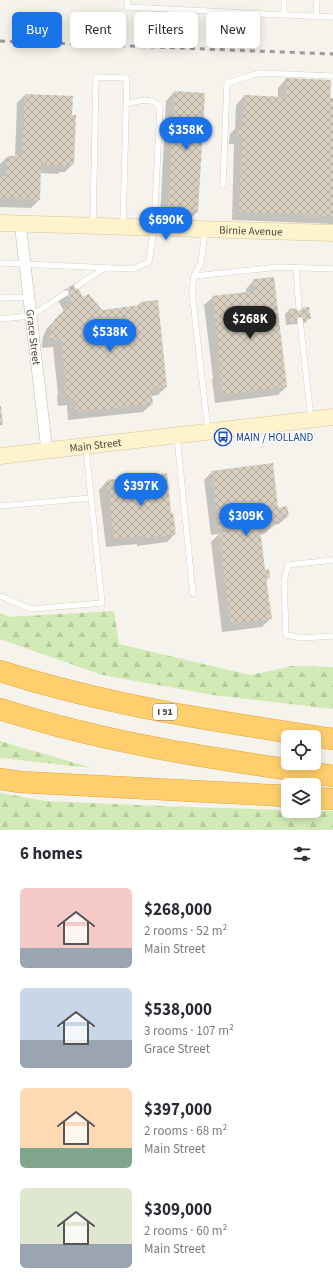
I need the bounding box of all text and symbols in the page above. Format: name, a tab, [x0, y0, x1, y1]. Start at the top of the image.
chip: Buy	[12, 12, 62, 48]
chip: Rent	[70, 12, 126, 48]
chip: Filters	[134, 12, 198, 48]
chip: New	[206, 12, 260, 48]
pin: $358K	[158, 117, 214, 151]
text: $358K	[168, 121, 204, 139]
pin: $690K	[138, 207, 194, 241]
text: $690K	[148, 211, 184, 229]
street label: Birnie Avenue	[219, 222, 283, 239]
pin: $268K	[222, 306, 278, 340]
street label: Grace Street	[23, 309, 44, 366]
text: $268K	[232, 310, 268, 328]
pin: $538K	[82, 319, 138, 353]
text: $538K	[92, 323, 128, 341]
bus stop icon: MAIN / HOLLAND	[213, 427, 233, 447]
place label: MAIN / HOLLAND	[236, 430, 314, 445]
street label: Main Street	[69, 434, 122, 455]
pin: $397K	[113, 473, 169, 507]
text: $397K	[123, 477, 159, 495]
pin: $309K	[218, 503, 274, 537]
text: $309K	[228, 507, 264, 525]
road number: I 91	[153, 704, 177, 720]
map controls	[281, 730, 321, 818]
button: locate	[281, 730, 321, 770]
button: layers	[281, 778, 321, 818]
text: 6 homes	[20, 842, 82, 866]
icon: filters	[291, 843, 313, 865]
text: $268,000	[144, 898, 212, 922]
icon: home	[52, 904, 100, 952]
text: 2 rooms · 52 m²	[144, 922, 227, 940]
text: Main Street	[144, 940, 205, 958]
text: $538,000	[144, 998, 212, 1022]
icon: home	[52, 1004, 100, 1052]
text: 3 rooms · 107 m²	[144, 1022, 234, 1040]
text: Grace Street	[144, 1040, 210, 1058]
text: $397,000	[144, 1098, 212, 1122]
icon: home	[52, 1104, 100, 1152]
text: 2 rooms · 68 m²	[144, 1122, 227, 1140]
text: Main Street	[144, 1140, 205, 1158]
text: $309,000	[144, 1198, 212, 1222]
icon: home	[52, 1204, 100, 1252]
text: 2 rooms · 60 m²	[144, 1222, 227, 1240]
text: Main Street	[144, 1240, 205, 1258]

